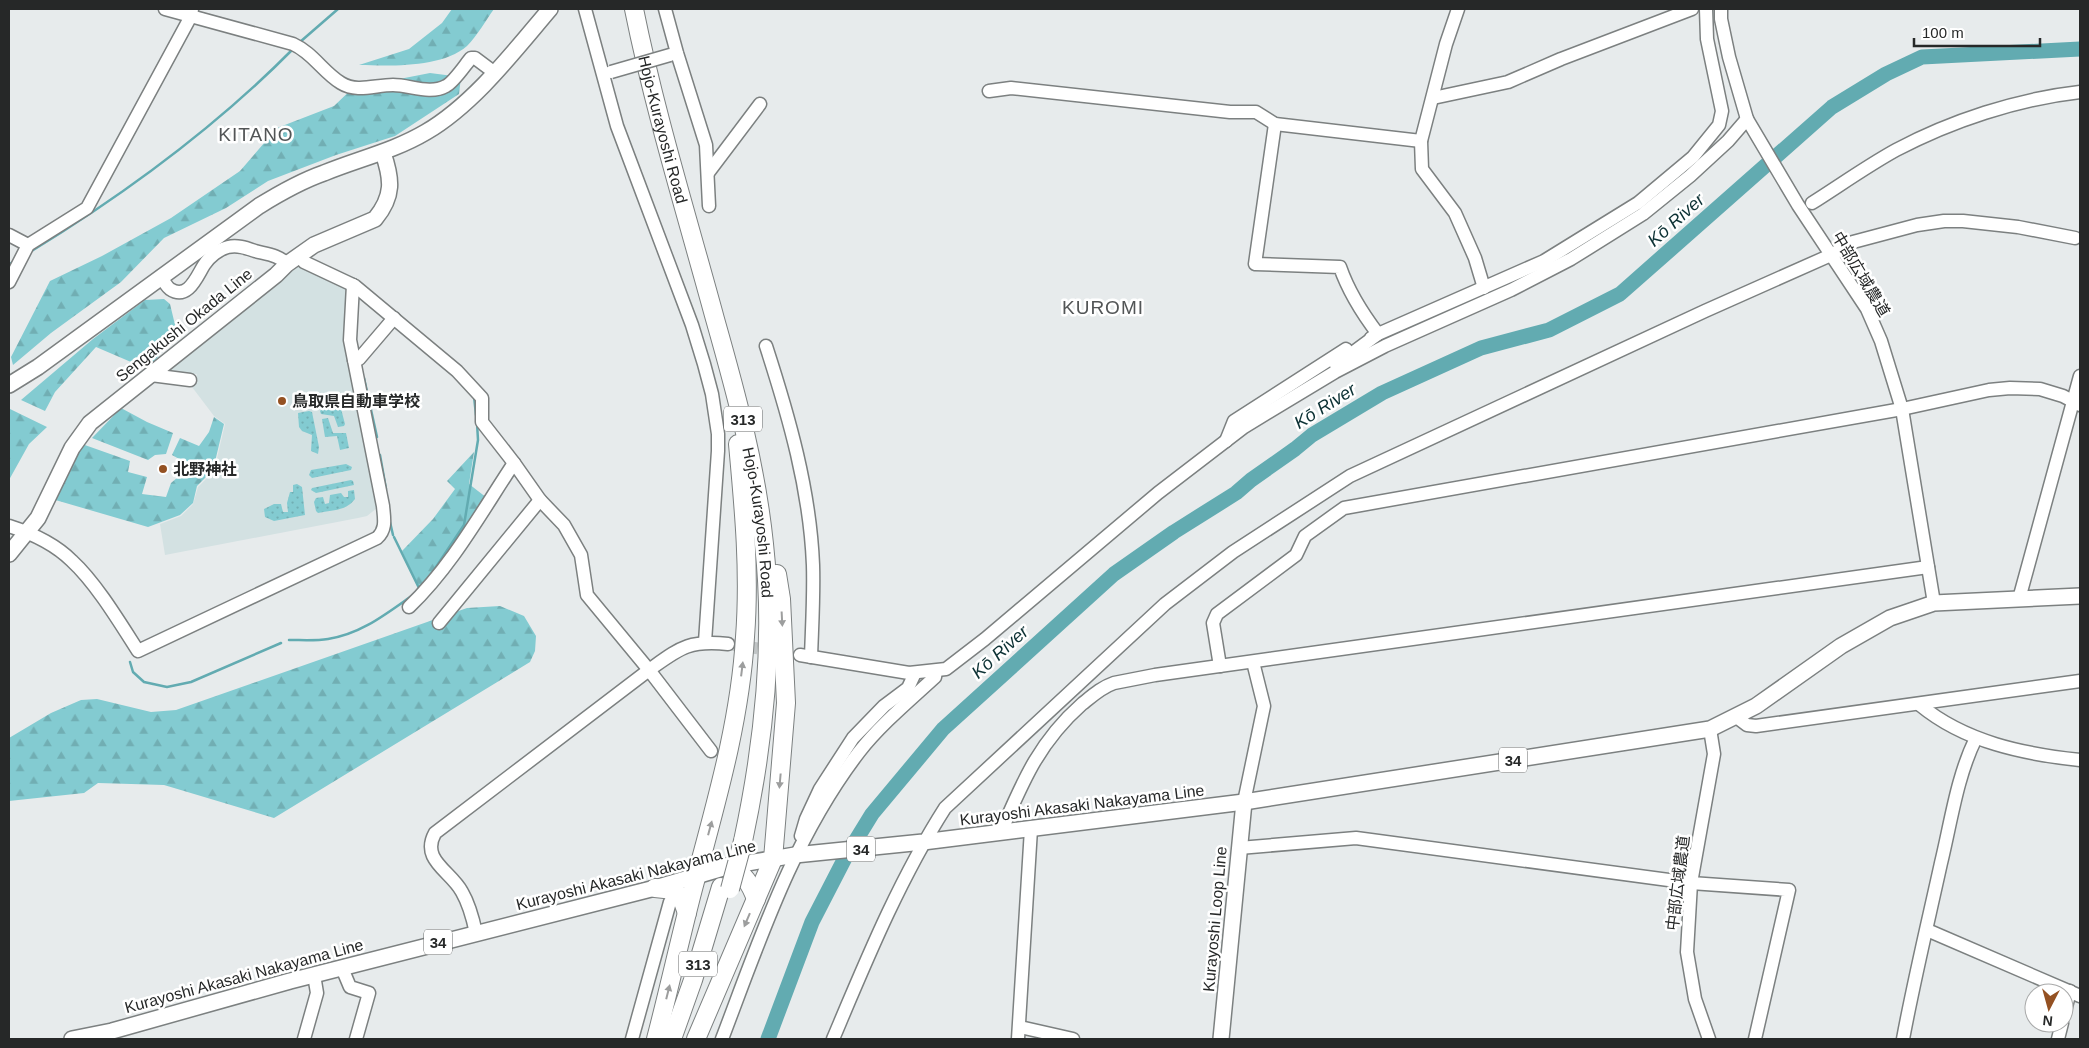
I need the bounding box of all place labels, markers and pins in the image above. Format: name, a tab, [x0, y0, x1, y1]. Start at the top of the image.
place label: 鳥取県自動車学校	[292, 392, 420, 410]
marker: 鳥取県自動車学校	[276, 395, 288, 407]
place label: 北野神社	[173, 460, 237, 478]
marker: 北野神社	[157, 463, 169, 475]

